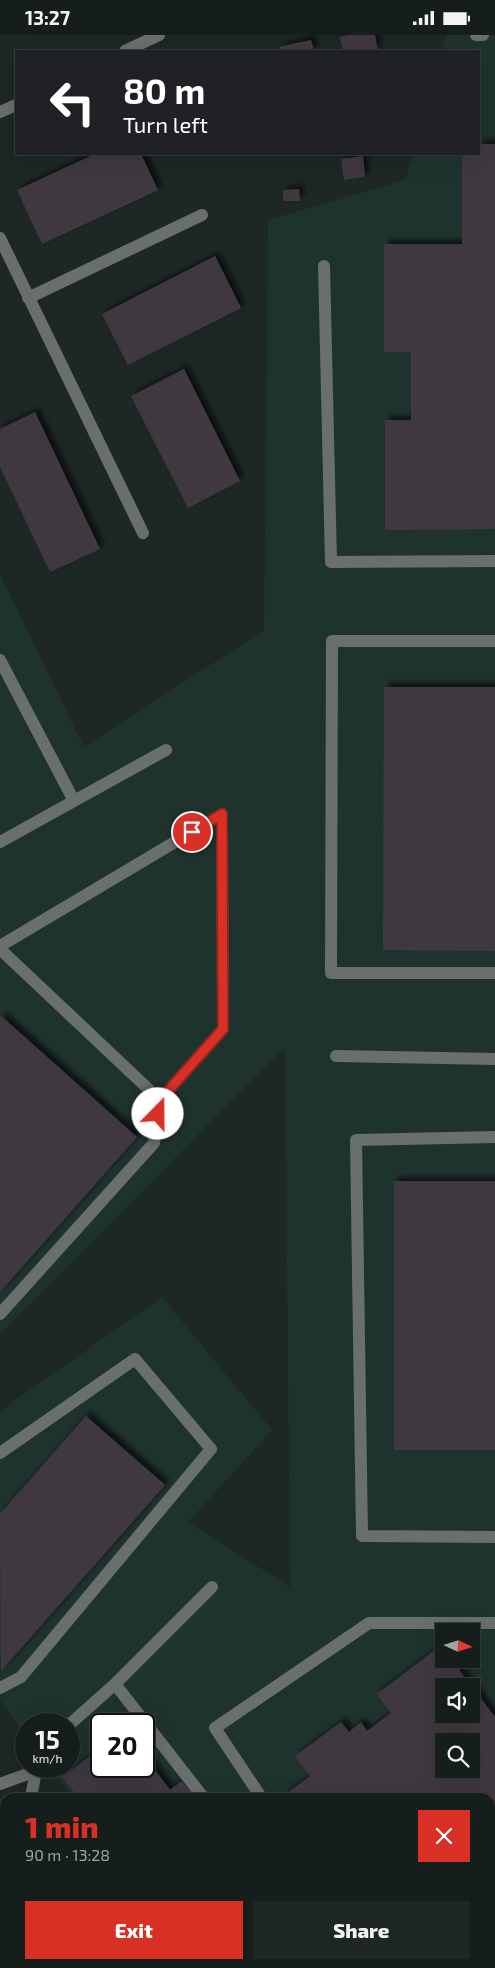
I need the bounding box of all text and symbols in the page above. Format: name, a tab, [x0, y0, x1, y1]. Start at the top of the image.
text: 13:27	[25, 6, 70, 29]
text: 80 m	[123, 69, 205, 111]
icon: left	[40, 70, 105, 135]
text: Turn left	[123, 111, 208, 137]
pin	[171, 811, 213, 853]
icon: arrive	[178, 818, 206, 846]
position arrow	[131, 1087, 183, 1139]
north arrow	[435, 1623, 480, 1667]
map controls	[435, 1623, 480, 1778]
button: sound	[435, 1678, 480, 1723]
speed limit sign: 20	[90, 1713, 155, 1778]
text: 15	[35, 1724, 60, 1754]
button: search	[435, 1733, 480, 1778]
text: km/h	[33, 1751, 62, 1765]
text: 1 min	[25, 1808, 99, 1844]
button: close	[418, 1810, 470, 1862]
text: 90 m · 13:28	[25, 1845, 110, 1864]
button: Exit	[25, 1901, 243, 1959]
button: Share	[253, 1901, 470, 1959]

